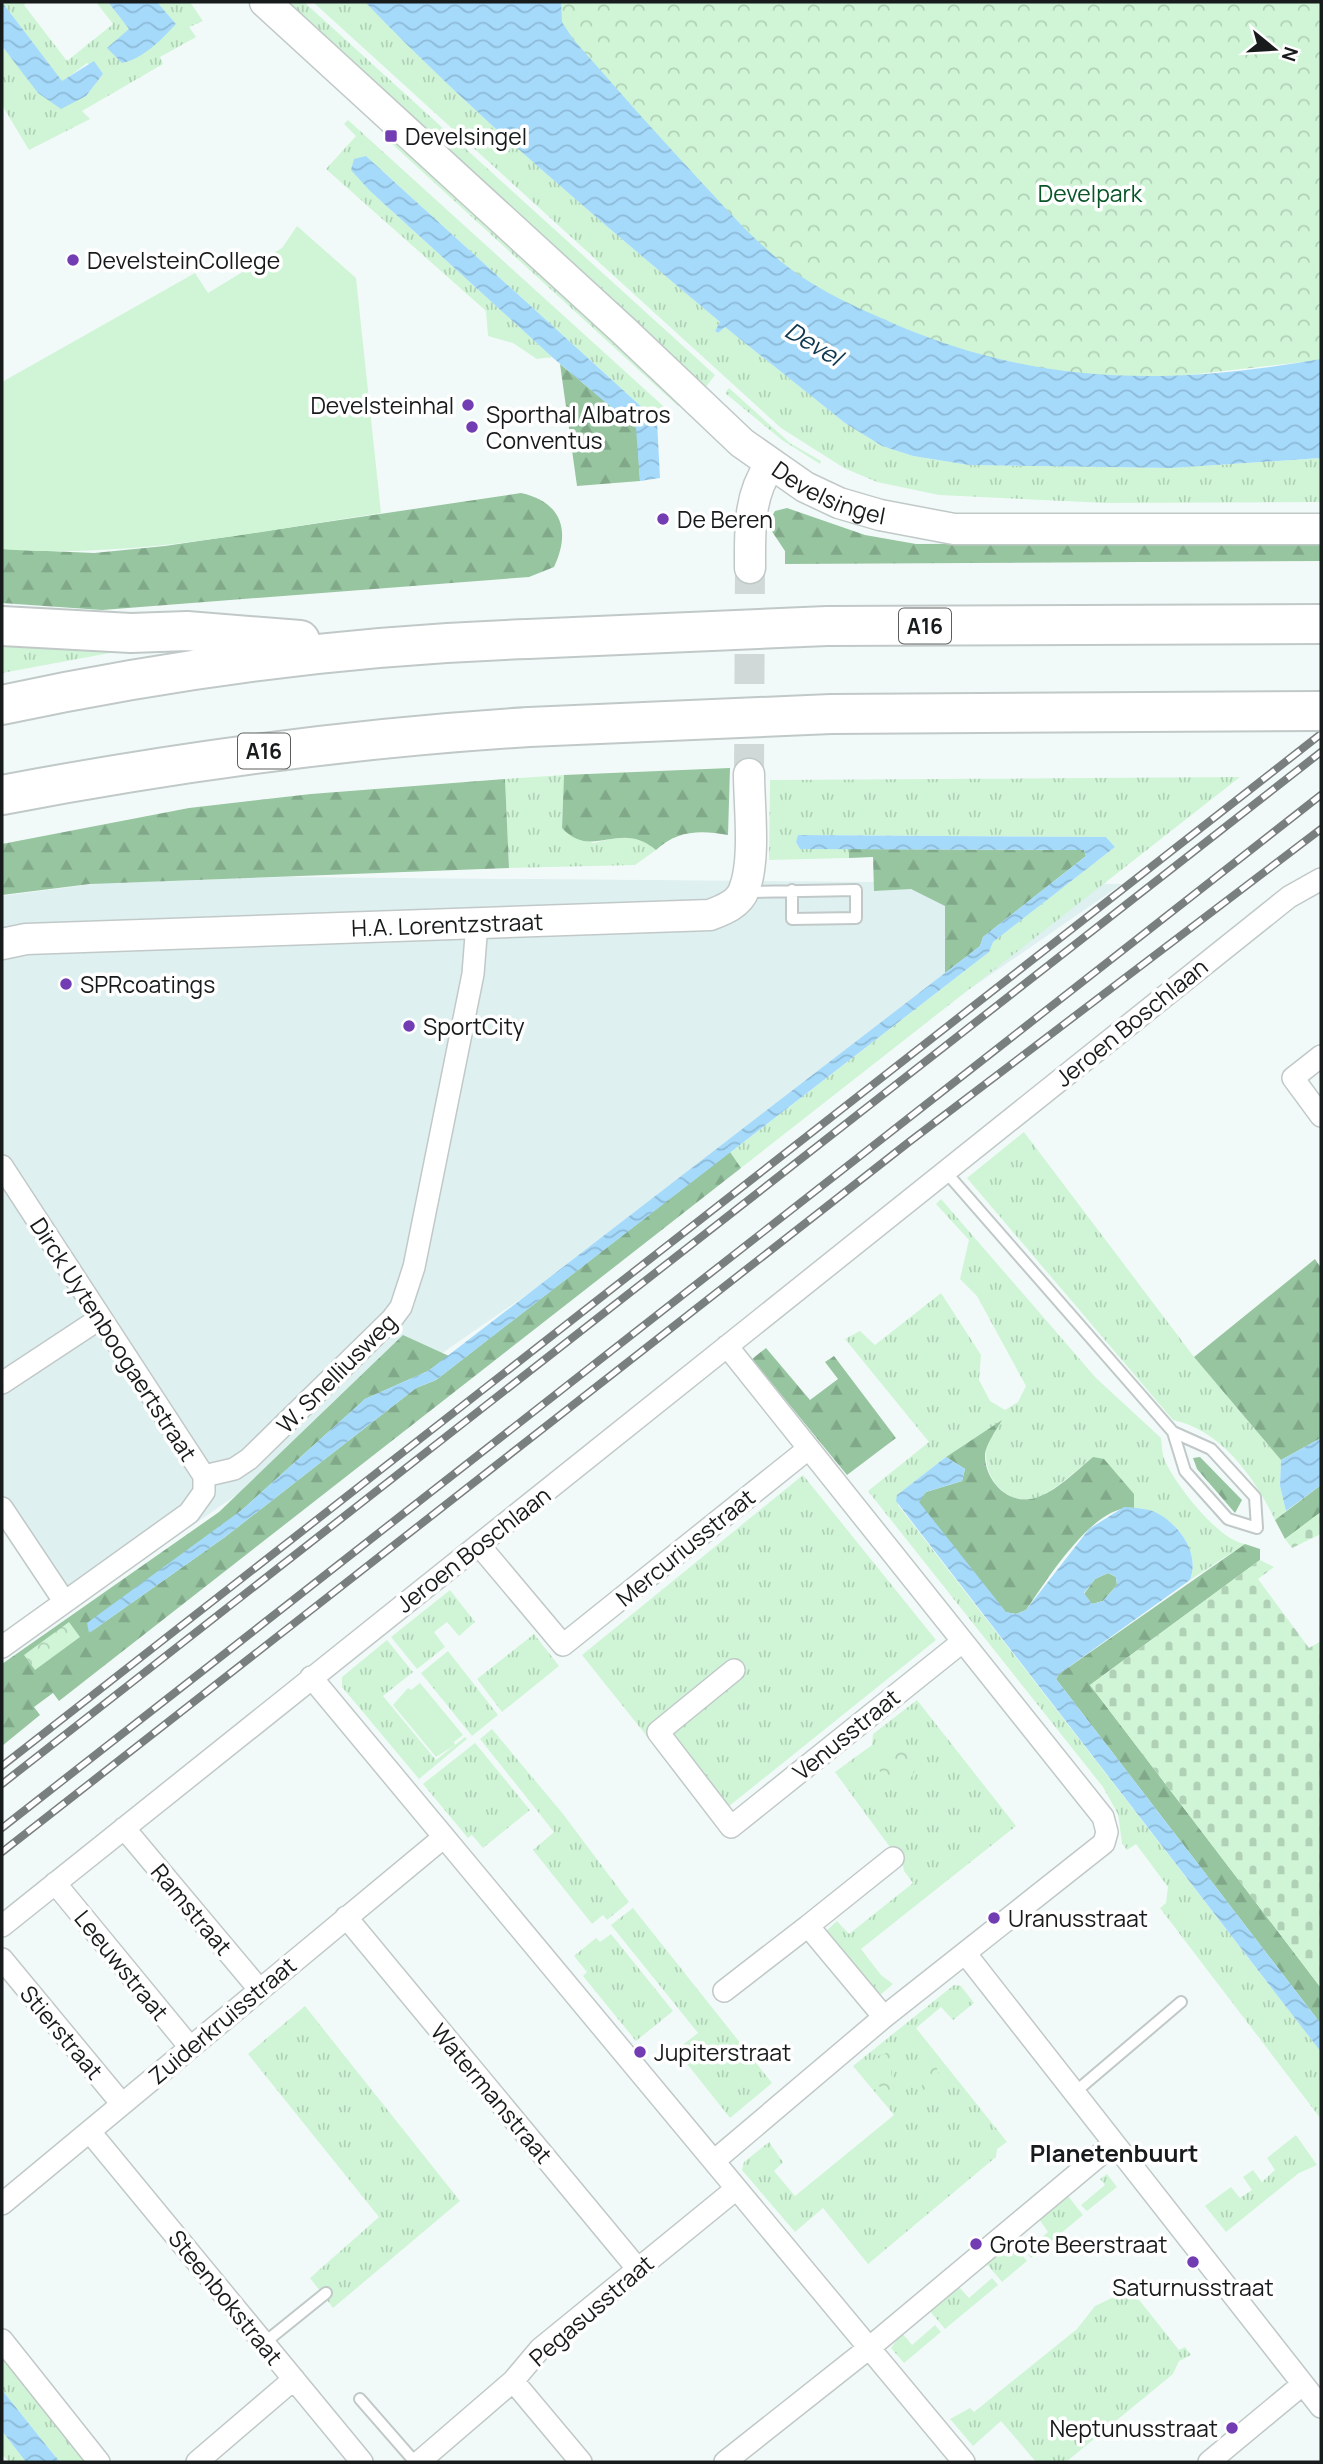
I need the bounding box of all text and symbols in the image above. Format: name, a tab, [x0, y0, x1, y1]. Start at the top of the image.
north arrow	[1239, 14, 1309, 84]
text: N	[1276, 44, 1305, 65]
place label: Develsingel	[405, 120, 527, 152]
marker: Develsingel	[383, 128, 399, 144]
park label: Develpark	[1038, 177, 1143, 209]
place label: DevelsteinCollege	[87, 244, 280, 276]
marker: DevelsteinCollege	[65, 252, 81, 268]
water label: Devel	[779, 313, 852, 375]
place label: Develsteinhal	[310, 389, 454, 421]
marker: Develsteinhal	[460, 397, 476, 413]
place label: Sporthal Albatros Conventus	[486, 398, 670, 456]
marker: Sporthal Albatros Conventus	[464, 419, 480, 435]
street label: Develsingel	[766, 453, 888, 532]
place label: De Beren	[677, 503, 773, 535]
marker: De Beren	[655, 511, 671, 527]
road number: A16	[899, 608, 951, 644]
road number: A16	[238, 734, 290, 768]
street label: H.A. Lorentzstraat	[351, 905, 544, 944]
street label: Jeroen Boschlaan	[1048, 950, 1214, 1094]
place label: SPRcoatings	[80, 968, 215, 1000]
marker: SPRcoatings	[58, 976, 74, 992]
place label: SportCity	[423, 1010, 525, 1042]
marker: SportCity	[401, 1018, 417, 1034]
street label: Dirck Uytenboogaertstraat	[23, 1211, 205, 1467]
street label: W. Snelliusweg	[269, 1306, 403, 1440]
street label: Jeroen Boschlaan	[389, 1479, 557, 1619]
street label: Mercuriusstraat	[609, 1481, 761, 1613]
street label: Venusstraat	[786, 1681, 906, 1787]
street label: Ramstraat	[144, 1856, 240, 1962]
place label: Uranusstraat	[1008, 1902, 1148, 1934]
street label: Leeuwstraat	[68, 1903, 176, 2027]
marker: Uranusstraat	[986, 1910, 1002, 1926]
street label: Zuiderkruisstraat	[142, 1949, 302, 2091]
street label: Stierstraat	[13, 1978, 111, 2086]
street label: Watermanstraat	[424, 2016, 560, 2170]
place label: Jupiterstraat	[654, 2036, 791, 2068]
marker: Jupiterstraat	[632, 2044, 648, 2060]
district label: Planetenbuurt	[1030, 2136, 1198, 2169]
street label: Steenbokstraat	[162, 2223, 290, 2371]
place label: Grote Beerstraat	[990, 2228, 1167, 2260]
marker: Grote Beerstraat	[968, 2236, 984, 2252]
street label: Pegasusstraat	[522, 2247, 660, 2373]
marker: Saturnusstraat	[1185, 2254, 1201, 2270]
place label: Saturnusstraat	[1112, 2271, 1274, 2303]
place label: Neptunusstraat	[1049, 2412, 1218, 2444]
marker: Neptunusstraat	[1224, 2420, 1240, 2436]

